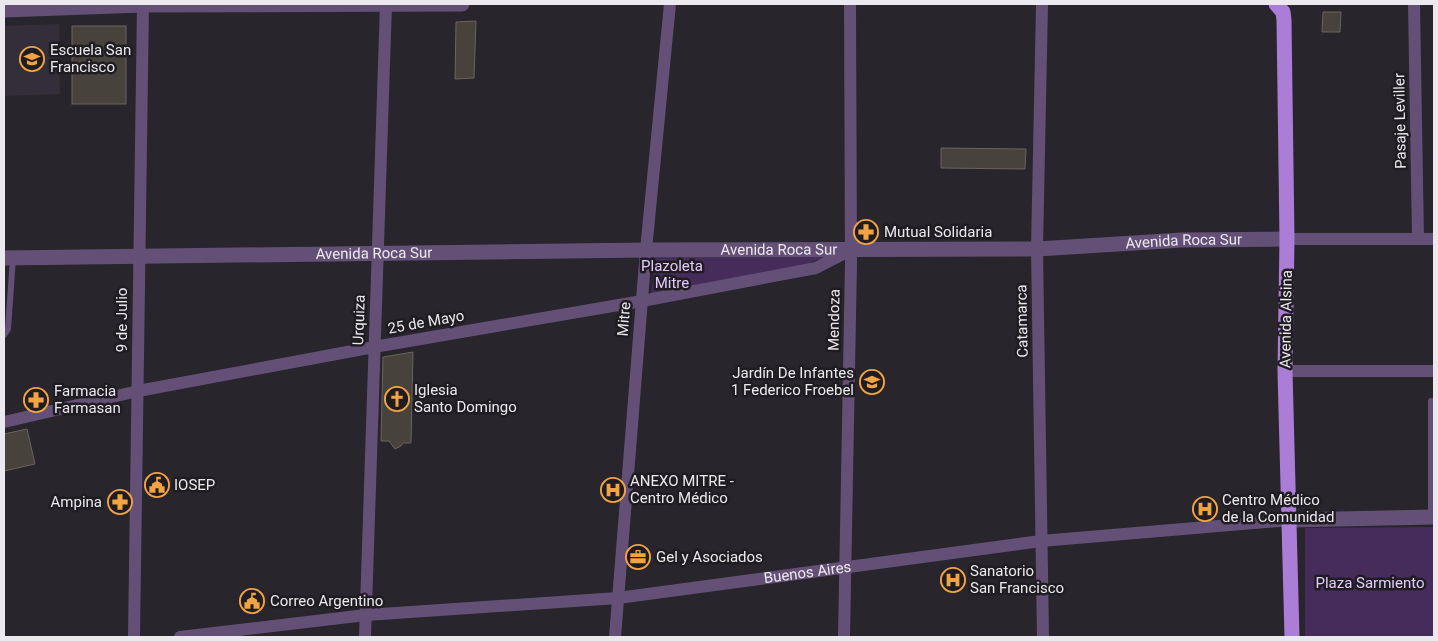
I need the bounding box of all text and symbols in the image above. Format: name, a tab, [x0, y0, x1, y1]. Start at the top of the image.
place label: Escuela San Francisco	[50, 41, 131, 76]
school or university icon: Escuela San Francisco	[19, 46, 45, 72]
street label: Pasaje Leviller	[1390, 73, 1410, 169]
pharmacy icon: Mutual Solidaria	[853, 219, 879, 245]
place label: Mutual Solidaria	[884, 223, 992, 241]
street label: Avenida Roca Sur	[1125, 230, 1242, 252]
street label: Avenida Roca Sur	[721, 241, 837, 259]
street label: Avenida Roca Sur	[315, 244, 432, 263]
park label: Plazoleta Mitre	[641, 257, 703, 292]
street label: Avenida Alsina	[1276, 270, 1296, 368]
street label: Catamarca	[1012, 284, 1032, 358]
street label: 9 de Julio	[113, 288, 131, 352]
street label: Mendoza	[824, 289, 844, 351]
street label: Urquiza	[349, 294, 369, 346]
street label: Mitre	[614, 301, 634, 337]
street label: 25 de Mayo	[386, 306, 466, 338]
place label: Jardín De Infantes 1 Federico Froebel	[731, 364, 854, 399]
school or university icon: Jardín De Infantes 1 Federico Froebel	[859, 369, 885, 395]
place label: Iglesia Santo Domingo	[414, 381, 517, 416]
place label: Farmacia Farmasan	[54, 382, 121, 417]
church icon: Iglesia Santo Domingo	[384, 386, 410, 412]
pharmacy icon: Farmacia Farmasan	[23, 387, 49, 413]
public building icon: IOSEP	[144, 472, 170, 498]
place label: ANEXO MITRE - Centro Médico	[630, 472, 734, 507]
place label: IOSEP	[174, 476, 215, 494]
hospital icon: ANEXO MITRE - Centro Médico	[600, 477, 626, 503]
pharmacy icon: Ampina	[107, 489, 133, 515]
place label: Centro Médico de la Comunidad	[1222, 491, 1334, 526]
place label: Ampina	[51, 493, 102, 511]
hospital icon: Centro Médico de la Comunidad	[1192, 496, 1218, 522]
office icon: Gel y Asociados	[625, 544, 651, 570]
place label: Gel y Asociados	[656, 548, 763, 566]
street label: Buenos Aires	[763, 558, 852, 587]
place label: Sanatorio San Francisco	[970, 562, 1064, 597]
hospital icon: Sanatorio San Francisco	[940, 567, 966, 593]
park label: Plaza Sarmiento	[1315, 574, 1425, 592]
public building icon: Correo Argentino	[239, 588, 265, 614]
place label: Correo Argentino	[270, 592, 383, 610]

